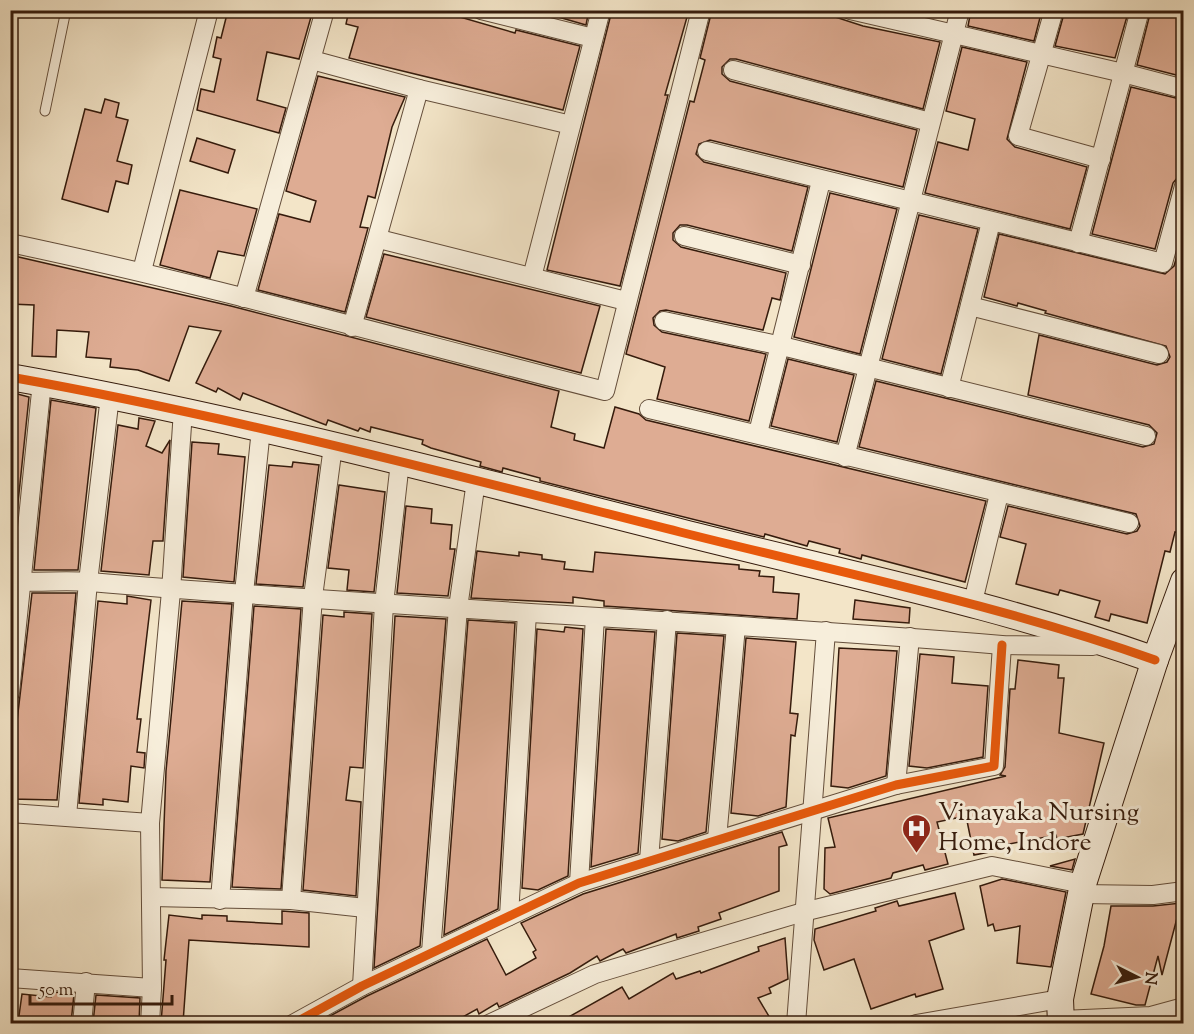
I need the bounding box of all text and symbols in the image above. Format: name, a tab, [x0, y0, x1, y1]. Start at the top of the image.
place label: Vinayaka Nursing Home, Indore	[938, 795, 1139, 862]
hospital icon: Vinayaka Nursing Home, Indore	[901, 812, 933, 854]
north arrow	[1107, 947, 1167, 1007]
scale bar	[30, 968, 172, 1006]
text: N	[1137, 971, 1162, 986]
text: 50 m	[38, 978, 74, 1004]

